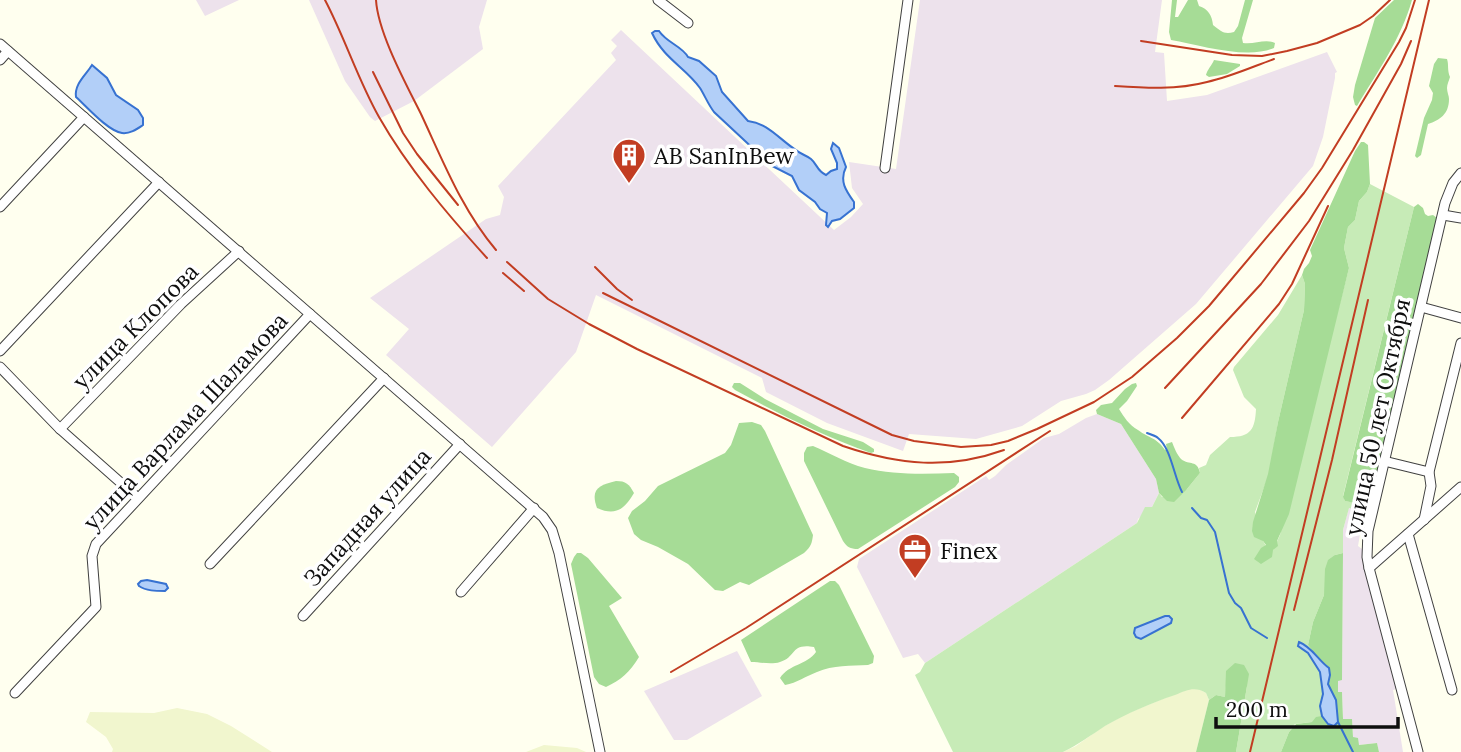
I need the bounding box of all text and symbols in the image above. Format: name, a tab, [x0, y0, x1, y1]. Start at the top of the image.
building icon: AB SanInBew	[610, 136, 648, 185]
place label: AB SanInBew	[653, 141, 795, 170]
street label: улица Клопова	[66, 257, 204, 395]
street label: улица 50 лет Октября	[1338, 296, 1416, 538]
street label: улица Варлама Шаламова	[77, 306, 294, 536]
street label: Западная улица	[297, 442, 437, 592]
office icon: Finex	[896, 531, 934, 580]
place label: Finex	[940, 536, 997, 565]
scale bar	[1216, 686, 1398, 730]
text: 200 m	[1226, 696, 1288, 723]

